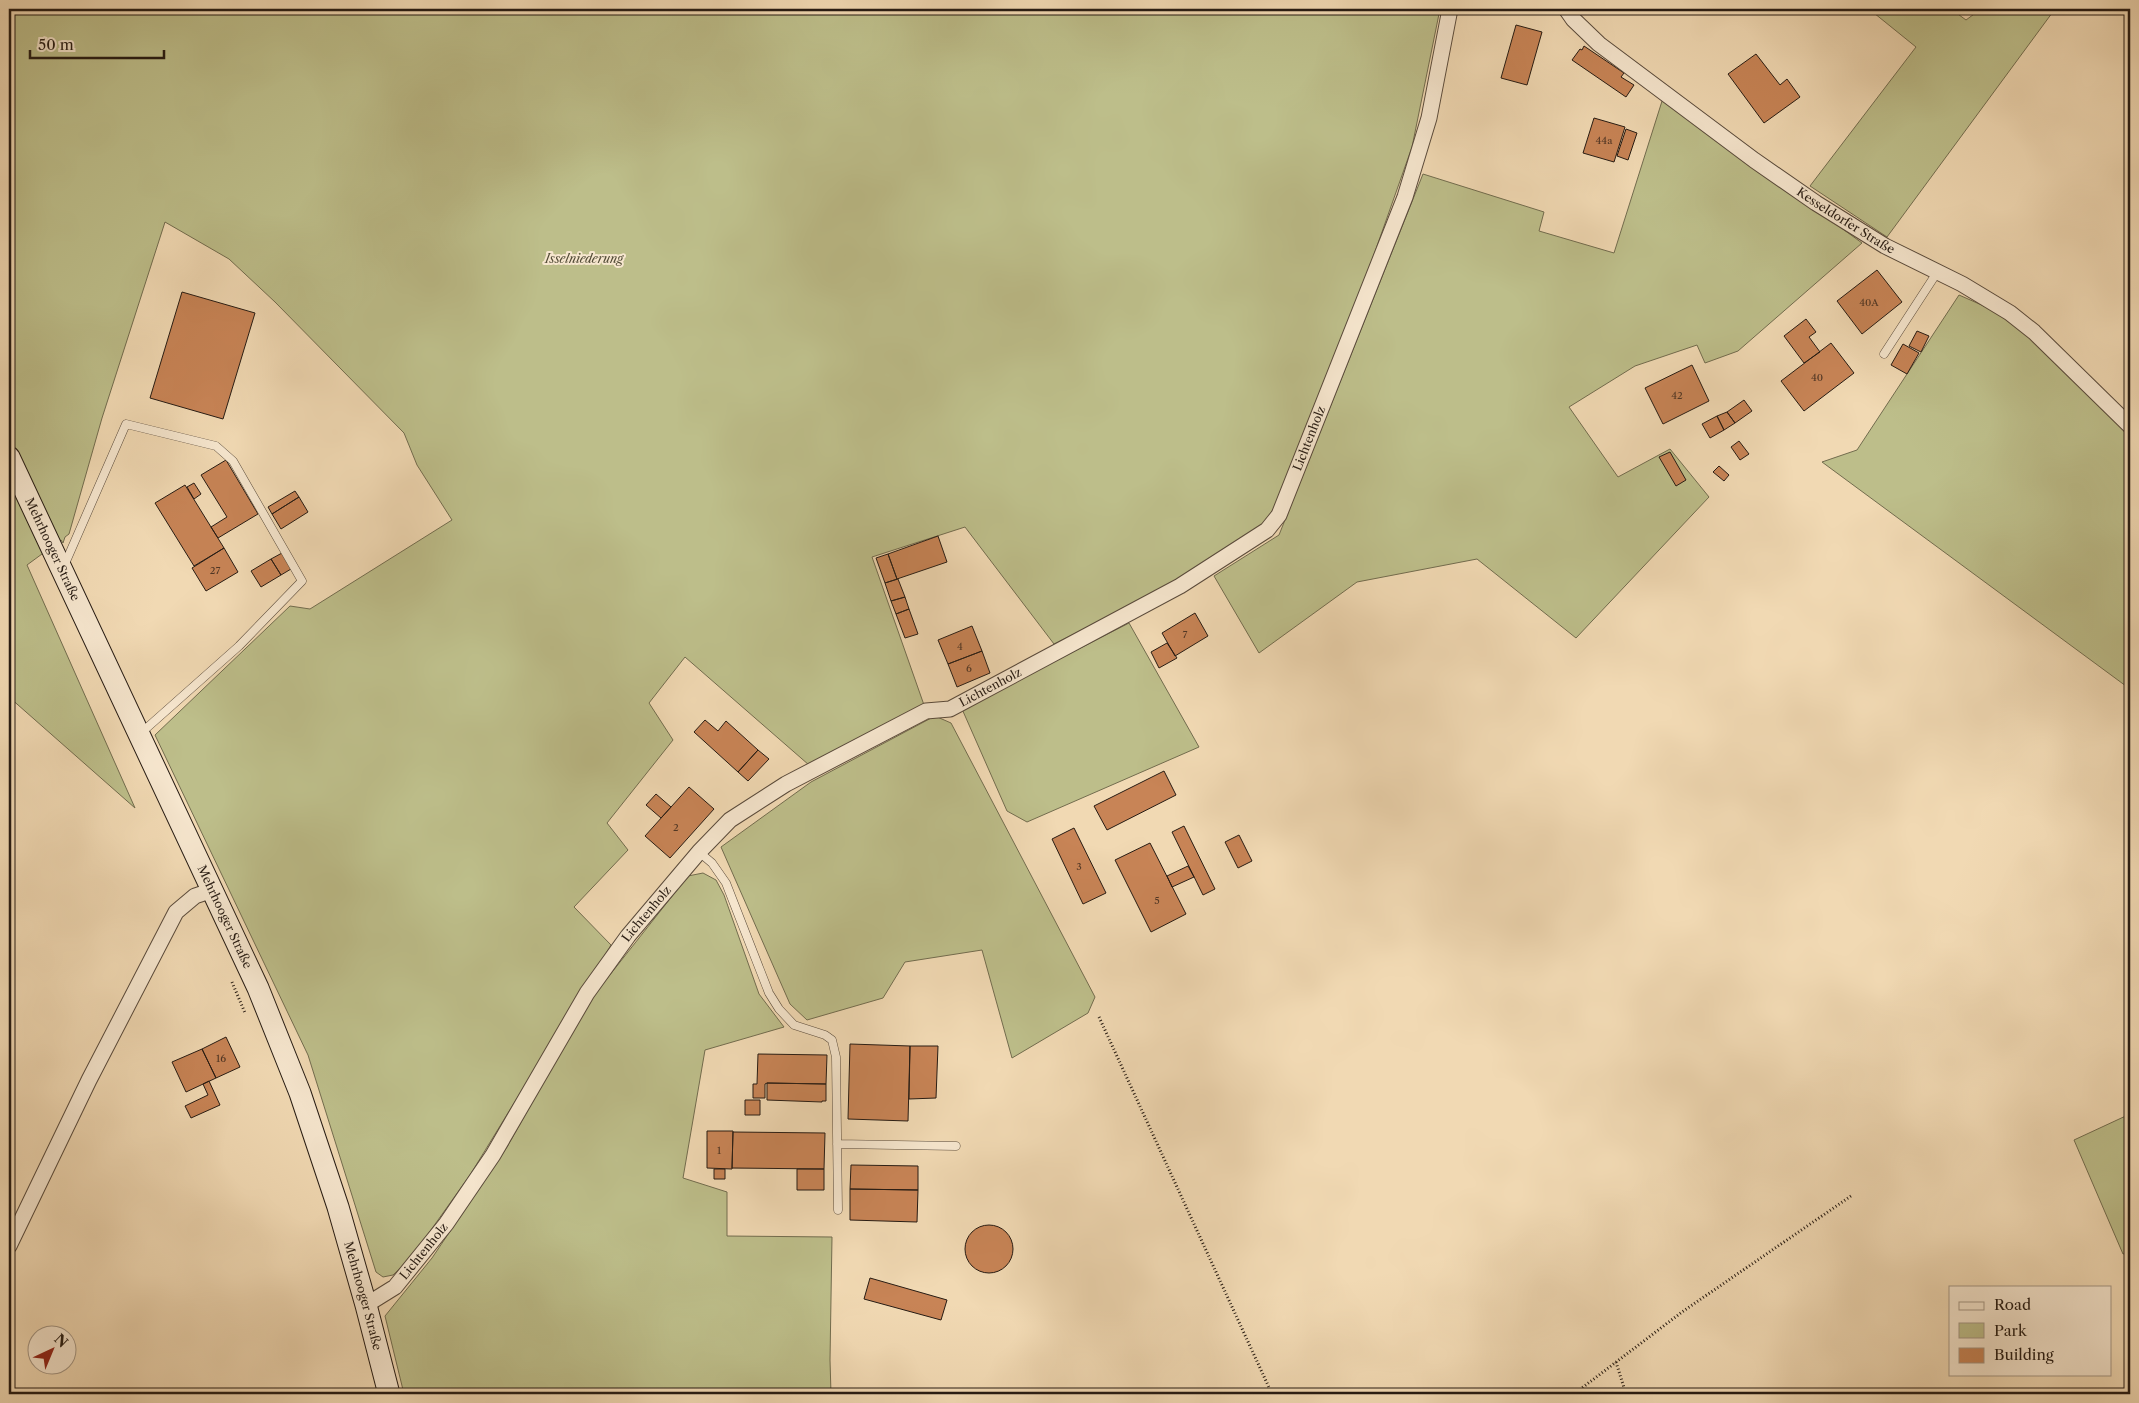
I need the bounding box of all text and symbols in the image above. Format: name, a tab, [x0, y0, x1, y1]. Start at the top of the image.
scale bar	[30, 28, 164, 60]
text: 50 m	[38, 35, 74, 54]
house number: 44a	[1596, 134, 1613, 147]
street label: Kesseldorfer Straße	[1794, 184, 1898, 257]
park label: Isselniederung	[544, 251, 625, 266]
house number: 40A	[1859, 296, 1879, 309]
house number: 40	[1811, 371, 1823, 384]
house number: 42	[1671, 389, 1683, 402]
street label: Lichtenholz	[1289, 404, 1328, 473]
street label: Mehrhooger Straße	[22, 495, 84, 603]
house number: 27	[210, 564, 220, 577]
house number: 7	[1183, 628, 1188, 641]
house number: 4	[957, 640, 963, 653]
house number: 6	[966, 662, 972, 675]
street label: Lichtenholz	[956, 664, 1024, 710]
house number: 2	[673, 821, 679, 834]
house number: 3	[1076, 860, 1082, 873]
street label: Mehrhooger Straße	[194, 863, 256, 971]
street label: Lichtenholz	[618, 883, 674, 944]
house number: 5	[1154, 894, 1160, 907]
house number: 16	[216, 1052, 226, 1065]
house number: 1	[717, 1144, 722, 1157]
street label: Lichtenholz	[396, 1220, 451, 1282]
street label: Mehrhooger Straße	[341, 1240, 385, 1352]
legend	[1949, 1286, 2112, 1376]
text: Road	[1994, 1295, 2031, 1314]
text: Park	[1994, 1321, 2028, 1340]
north arrow	[28, 1326, 78, 1376]
text: N	[50, 1330, 72, 1351]
text: Building	[1994, 1345, 2054, 1364]

